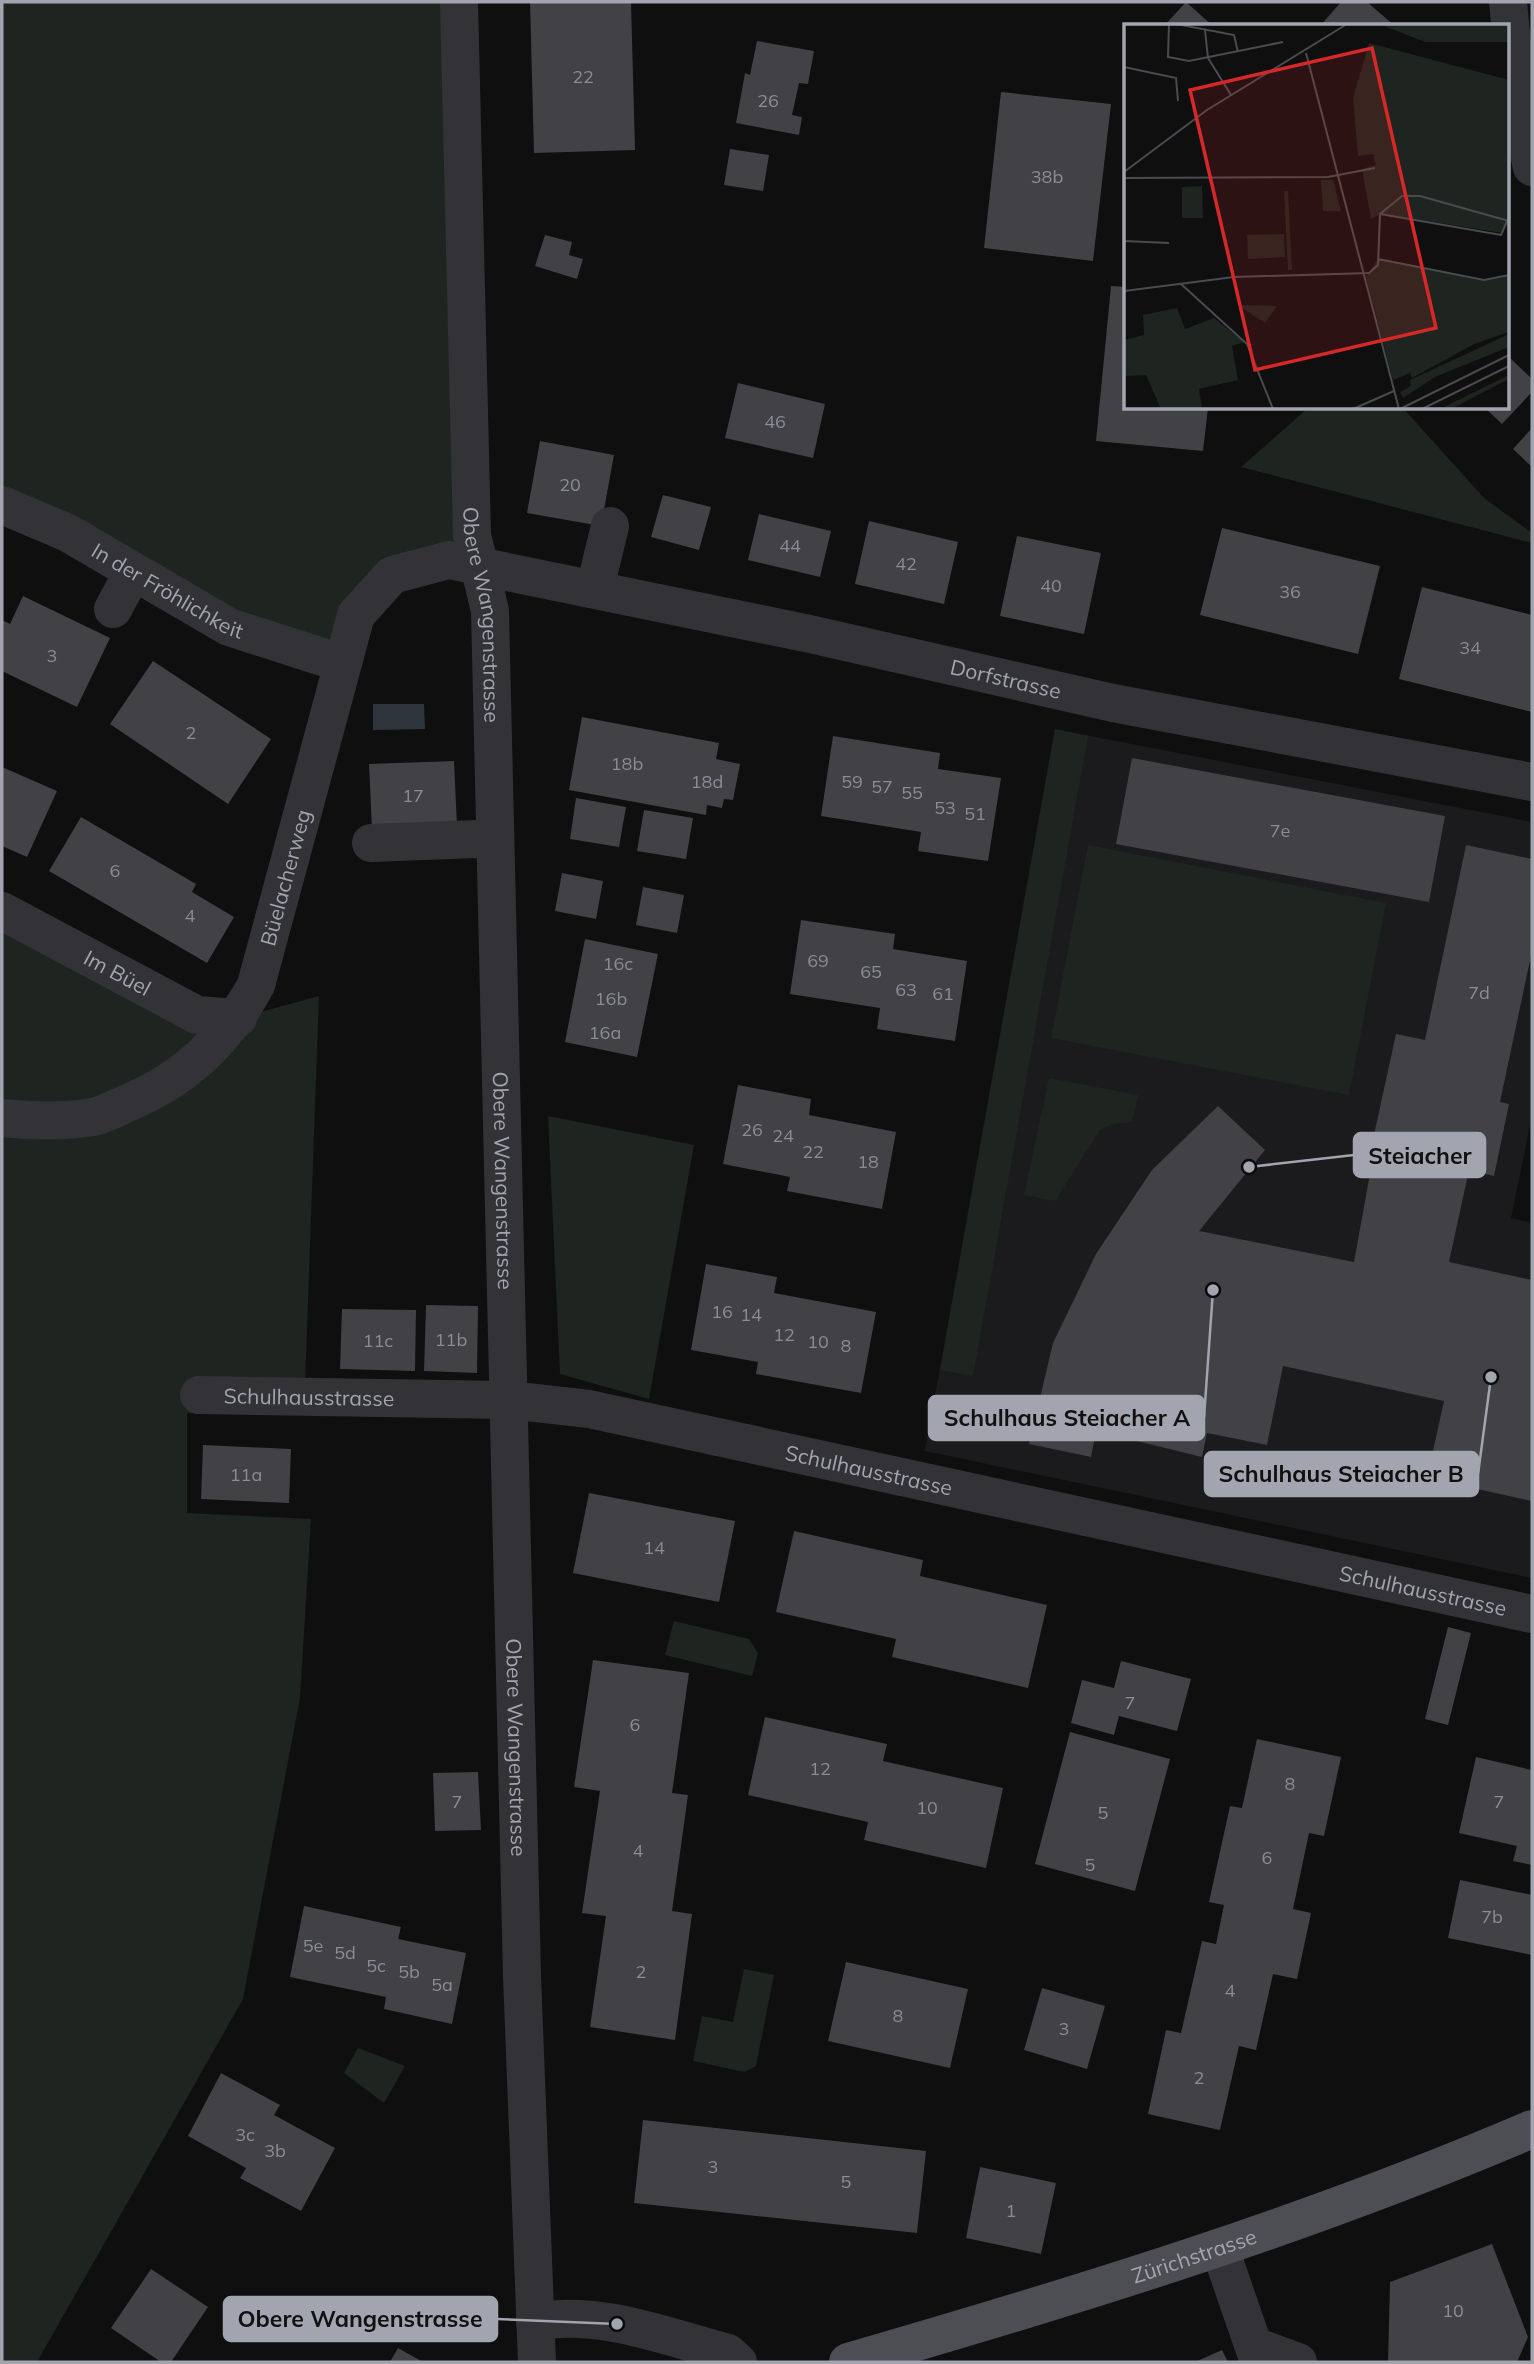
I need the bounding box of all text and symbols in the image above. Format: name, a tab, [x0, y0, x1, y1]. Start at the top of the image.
inset map	[1124, 24, 1510, 410]
house number: 22	[572, 65, 594, 88]
house number: 26	[757, 89, 779, 112]
house number: 38b	[1031, 165, 1063, 188]
house number: 46	[764, 410, 786, 433]
house number: 20	[559, 473, 581, 496]
street label: Obere Wangenstrasse	[458, 506, 506, 723]
house number: 44	[779, 534, 801, 557]
street label: In der Fröhlichkeit	[87, 537, 247, 644]
house number: 42	[895, 552, 917, 575]
house number: 40	[1040, 574, 1062, 597]
house number: 36	[1279, 580, 1301, 603]
house number: 34	[1459, 636, 1481, 659]
house number: 3	[47, 644, 57, 667]
street label: Dorfstrasse	[948, 653, 1064, 704]
house number: 2	[186, 721, 196, 744]
house number: 18b	[611, 752, 643, 775]
house number: 18d	[691, 770, 723, 793]
house number: 59	[841, 770, 863, 793]
house number: 57	[871, 775, 893, 798]
house number: 55	[901, 781, 923, 804]
house number: 17	[402, 784, 424, 807]
house number: 53	[934, 796, 956, 819]
house number: 51	[964, 802, 986, 825]
street label: Büelacherweg	[254, 806, 316, 948]
house number: 7e	[1270, 819, 1290, 842]
house number: 6	[110, 859, 120, 882]
house number: 4	[185, 904, 196, 927]
street label: Im Büel	[80, 944, 156, 1001]
house number: 69	[807, 949, 829, 972]
house number: 16c	[603, 952, 633, 975]
house number: 65	[860, 960, 882, 983]
house number: 63	[895, 978, 917, 1001]
house number: 7d	[1468, 981, 1490, 1004]
house number: 61	[932, 982, 954, 1005]
house number: 16b	[595, 987, 627, 1010]
house number: 16a	[589, 1021, 621, 1044]
street label: Obere Wangenstrasse	[488, 1071, 519, 1290]
house number: 26	[741, 1118, 763, 1141]
house number: 24	[772, 1124, 794, 1147]
callout: Steiacher	[1354, 1133, 1485, 1177]
house number: 22	[802, 1140, 824, 1163]
text: Steiacher	[1368, 1141, 1472, 1170]
house number: 18	[857, 1150, 879, 1173]
house number: 16	[711, 1300, 733, 1323]
house number: 14	[740, 1303, 762, 1326]
house number: 12	[773, 1323, 795, 1346]
house number: 11b	[435, 1328, 467, 1351]
house number: 11c	[363, 1329, 393, 1352]
house number: 10	[807, 1330, 829, 1353]
house number: 8	[841, 1334, 851, 1357]
street label: Schulhausstrasse	[224, 1382, 394, 1411]
callout: Schulhaus Steiacher A	[929, 1396, 1204, 1440]
text: Schulhaus Steiacher A	[944, 1403, 1191, 1432]
street label: Schulhausstrasse	[783, 1439, 955, 1501]
callout: Schulhaus Steiacher B	[1205, 1452, 1478, 1496]
text: Schulhaus Steiacher B	[1218, 1459, 1464, 1488]
house number: 11a	[230, 1463, 262, 1486]
house number: 14	[643, 1536, 665, 1559]
street label: Schulhausstrasse	[1337, 1559, 1509, 1621]
street label: Obere Wangenstrasse	[501, 1638, 532, 1857]
house number: 7	[1125, 1691, 1135, 1714]
house number: 6	[630, 1713, 640, 1736]
house number: 12	[809, 1757, 831, 1780]
house number: 8	[1285, 1772, 1295, 1795]
house number: 7	[452, 1790, 462, 1813]
house number: 7	[1494, 1790, 1504, 1813]
house number: 10	[916, 1796, 938, 1819]
house number: 5	[1098, 1801, 1109, 1824]
house number: 4	[633, 1839, 644, 1862]
house number: 6	[1262, 1846, 1272, 1869]
house number: 5	[1085, 1853, 1096, 1876]
house number: 7b	[1481, 1905, 1503, 1928]
house number: 5e	[303, 1934, 323, 1957]
house number: 5d	[334, 1941, 356, 1964]
house number: 5c	[366, 1954, 386, 1977]
house number: 5b	[398, 1960, 420, 1983]
house number: 2	[636, 1960, 646, 1983]
house number: 5a	[431, 1973, 453, 1996]
house number: 4	[1225, 1979, 1236, 2002]
house number: 8	[893, 2004, 903, 2027]
house number: 3	[1059, 2017, 1069, 2040]
house number: 2	[1194, 2066, 1204, 2089]
house number: 3c	[235, 2123, 255, 2146]
house number: 3b	[264, 2139, 286, 2162]
house number: 3	[708, 2155, 718, 2178]
house number: 5	[841, 2170, 852, 2193]
house number: 1	[1006, 2199, 1016, 2222]
street label: Zürichstrasse	[1128, 2223, 1260, 2288]
callout: Obere Wangenstrasse	[224, 2297, 497, 2341]
house number: 10	[1442, 2299, 1464, 2322]
text: Obere Wangenstrasse	[238, 2304, 483, 2333]

